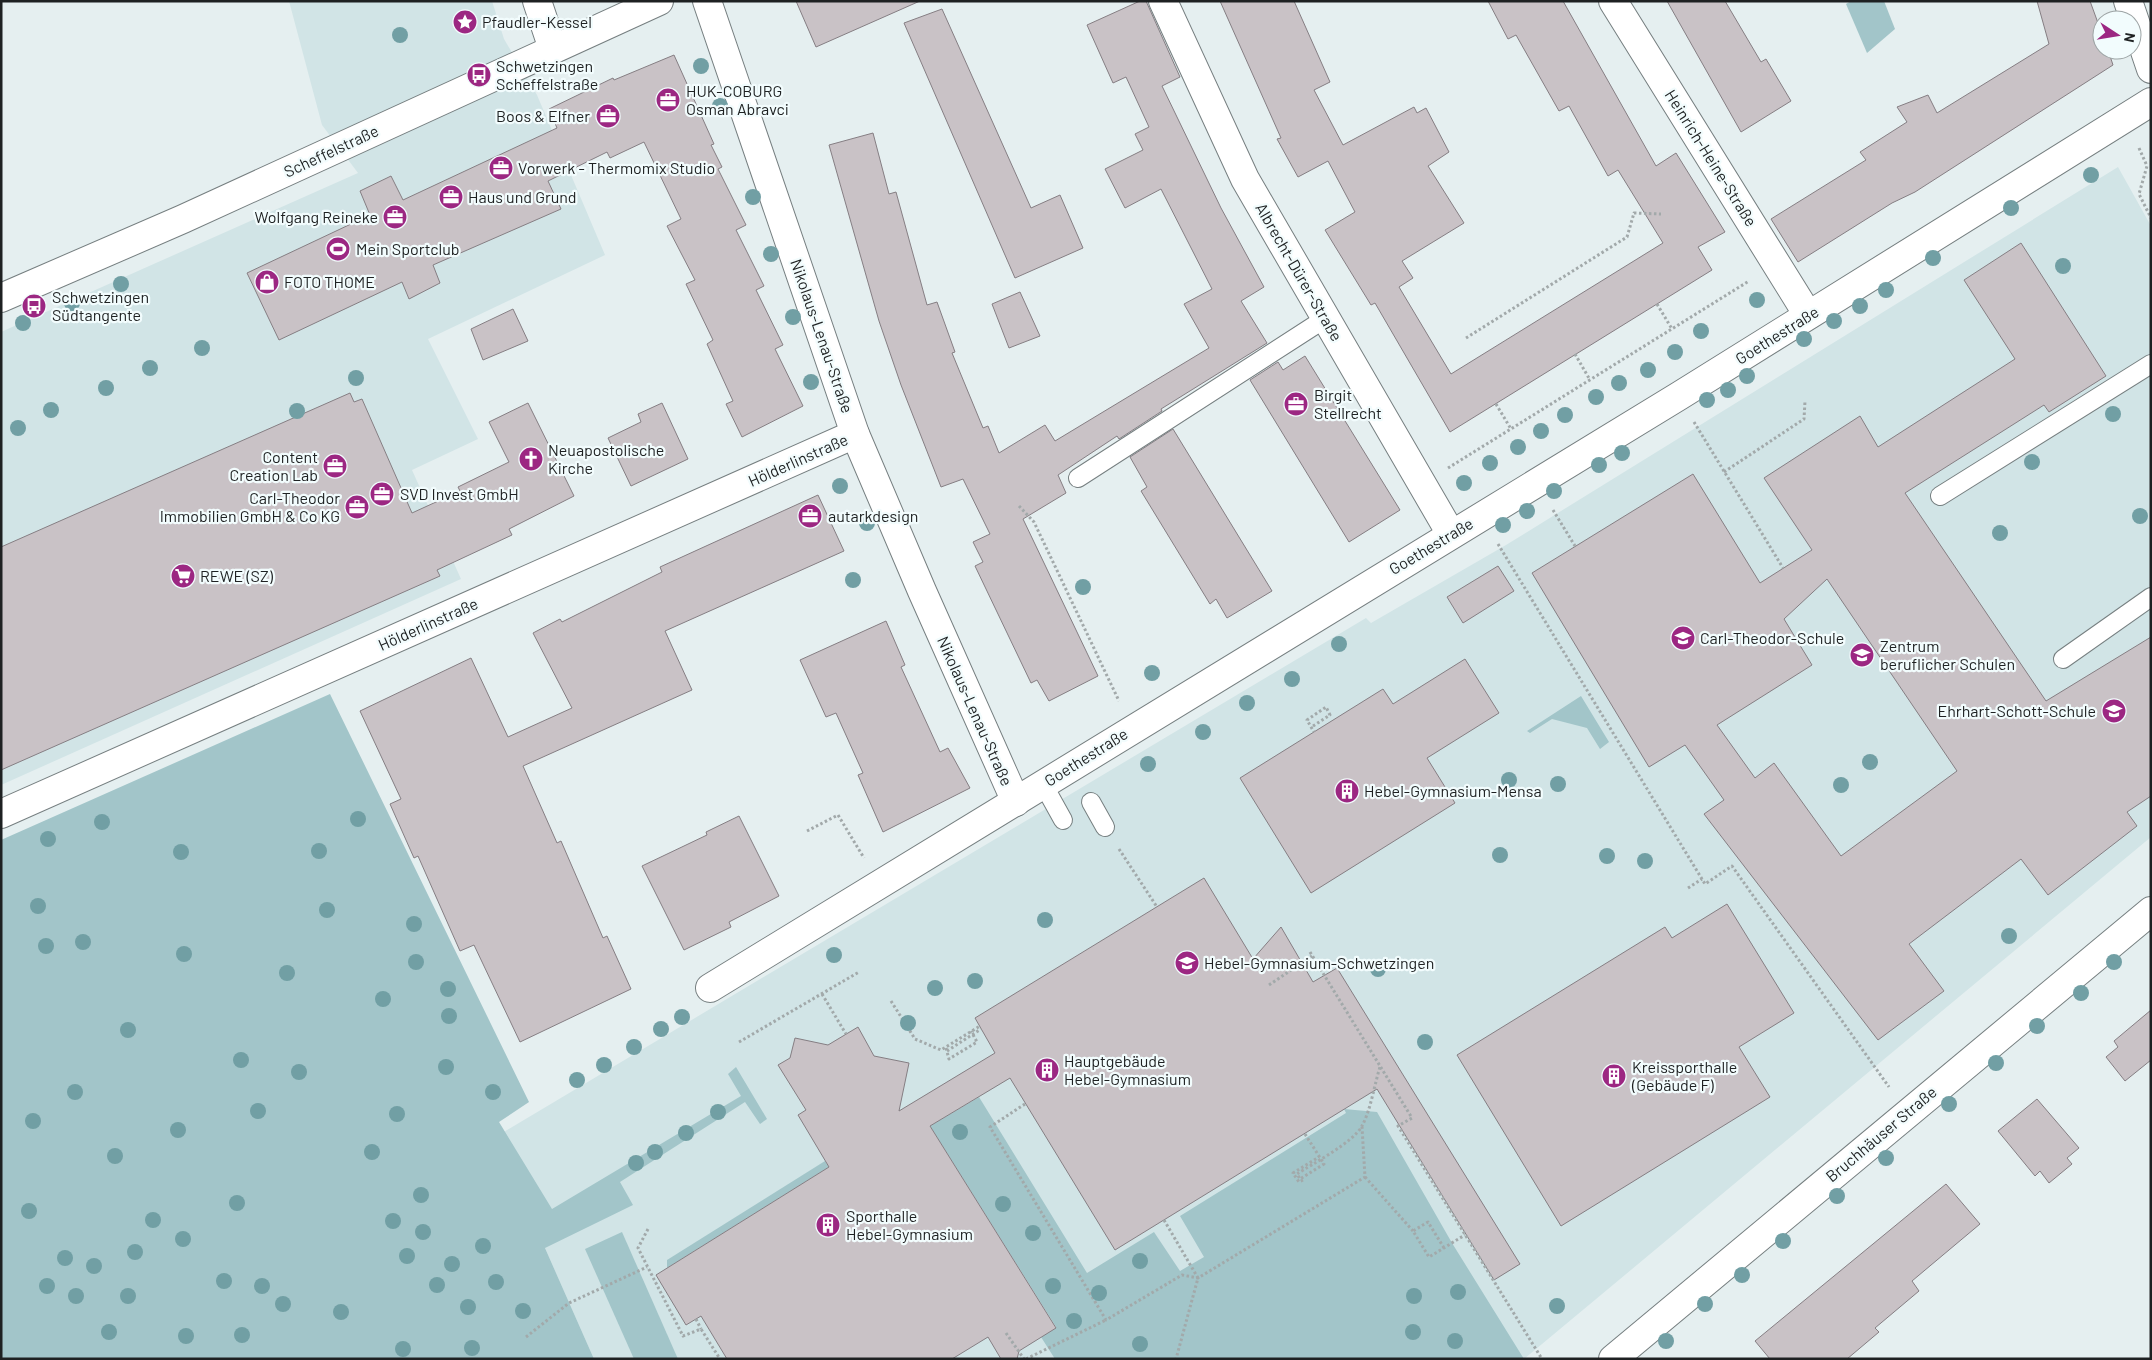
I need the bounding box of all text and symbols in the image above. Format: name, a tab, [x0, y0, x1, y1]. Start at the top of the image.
place icon: Pfaudler-Kessel	[452, 9, 478, 35]
north arrow	[2092, 10, 2142, 60]
place label: Pfaudler-Kessel	[482, 12, 592, 31]
text: N	[2121, 31, 2139, 44]
place label: Schwetzingen Scheffelstraße	[496, 56, 598, 93]
bus stop icon: Schwetzingen Scheffelstraße	[466, 62, 492, 88]
place label: HUK-COBURG Osman Abravci	[686, 81, 789, 118]
street label: Heinrich-Heine-Straße	[1662, 86, 1761, 230]
office icon: HUK-COBURG Osman Abravci	[655, 87, 681, 113]
office icon: Boos & Elfner	[595, 103, 621, 129]
place label: Boos & Elfner	[496, 106, 590, 125]
street label: Scheffelstraße	[280, 120, 381, 181]
office icon: Vorwerk - Thermomix Studio	[488, 155, 514, 181]
place label: Vorwerk - Thermomix Studio	[518, 158, 715, 177]
office icon: Haus und Grund	[438, 184, 464, 210]
place label: Haus und Grund	[468, 187, 577, 206]
street label: Albrecht-Dürer-Straße	[1252, 199, 1347, 344]
office icon: Wolfgang Reineke	[382, 204, 408, 230]
place label: Wolfgang Reineke	[255, 207, 378, 226]
sports icon: Mein Sportclub	[325, 236, 351, 262]
place label: Mein Sportclub	[356, 239, 460, 258]
street label: Nikolaus-Lenau-Straße	[787, 256, 858, 415]
shop icon: FOTO THOME	[254, 269, 280, 295]
place label: FOTO THOME	[284, 272, 375, 291]
place label: Schwetzingen Südtangente	[52, 287, 149, 324]
bus stop icon: Schwetzingen Südtangente	[21, 293, 47, 319]
street label: Goethestraße	[1732, 301, 1822, 368]
place label: Birgit Stellrecht	[1314, 385, 1382, 422]
office icon: Birgit Stellrecht	[1283, 391, 1309, 417]
street label: Hölderlinstraße	[745, 429, 851, 490]
place label: Neuapostolische Kirche	[548, 440, 664, 477]
church icon: Neuapostolische Kirche	[518, 446, 544, 472]
place label: Content Creation Lab	[230, 447, 318, 484]
office icon: Content Creation Lab	[322, 453, 348, 479]
office icon: SVD Invest GmbH	[369, 481, 395, 507]
place label: SVD Invest GmbH	[400, 484, 519, 503]
place label: Carl-Theodor Immobilien GmbH & Co KG	[160, 488, 340, 525]
office icon: Carl-Theodor Immobilien GmbH & Co KG	[344, 494, 370, 520]
office icon: autarkdesign	[797, 503, 823, 529]
place label: autarkdesign	[828, 506, 918, 525]
street label: Goethestraße	[1385, 513, 1476, 578]
supermarket icon: REWE (SZ)	[170, 563, 196, 589]
place label: REWE (SZ)	[200, 566, 274, 585]
street label: Hölderlinstraße	[375, 593, 481, 654]
school or university icon: Carl-Theodor-Schule	[1670, 625, 1696, 651]
place label: Carl-Theodor-Schule	[1700, 628, 1844, 647]
street label: Nikolaus-Lenau-Straße	[934, 633, 1017, 788]
place label: Zentrum beruflicher Schulen	[1880, 636, 2015, 673]
school or university icon: Zentrum beruflicher Schulen	[1849, 642, 1875, 668]
school or university icon: Ehrhart-Schott-Schule	[2101, 698, 2127, 724]
place label: Ehrhart-Schott-Schule	[1938, 701, 2096, 720]
street label: Goethestraße	[1041, 723, 1131, 790]
building icon: Hebel-Gymnasium-Mensa	[1334, 778, 1360, 804]
place label: Hebel-Gymnasium-Mensa	[1364, 781, 1542, 800]
school or university icon: Hebel-Gymnasium-Schwetzingen	[1174, 950, 1200, 976]
place label: Hebel-Gymnasium-Schwetzingen	[1204, 953, 1434, 972]
place label: Hauptgebäude Hebel-Gymnasium	[1064, 1051, 1191, 1088]
building icon: Hauptgebäude Hebel-Gymnasium	[1034, 1057, 1060, 1083]
place label: Kreissporthalle (Gebäude F)	[1631, 1057, 1737, 1094]
building icon: Kreissporthalle (Gebäude F)	[1601, 1063, 1627, 1089]
street label: Bruchhäuser Straße	[1822, 1082, 1940, 1185]
place label: Sporthalle Hebel-Gymnasium	[846, 1206, 973, 1243]
building icon: Sporthalle Hebel-Gymnasium	[815, 1212, 841, 1238]

